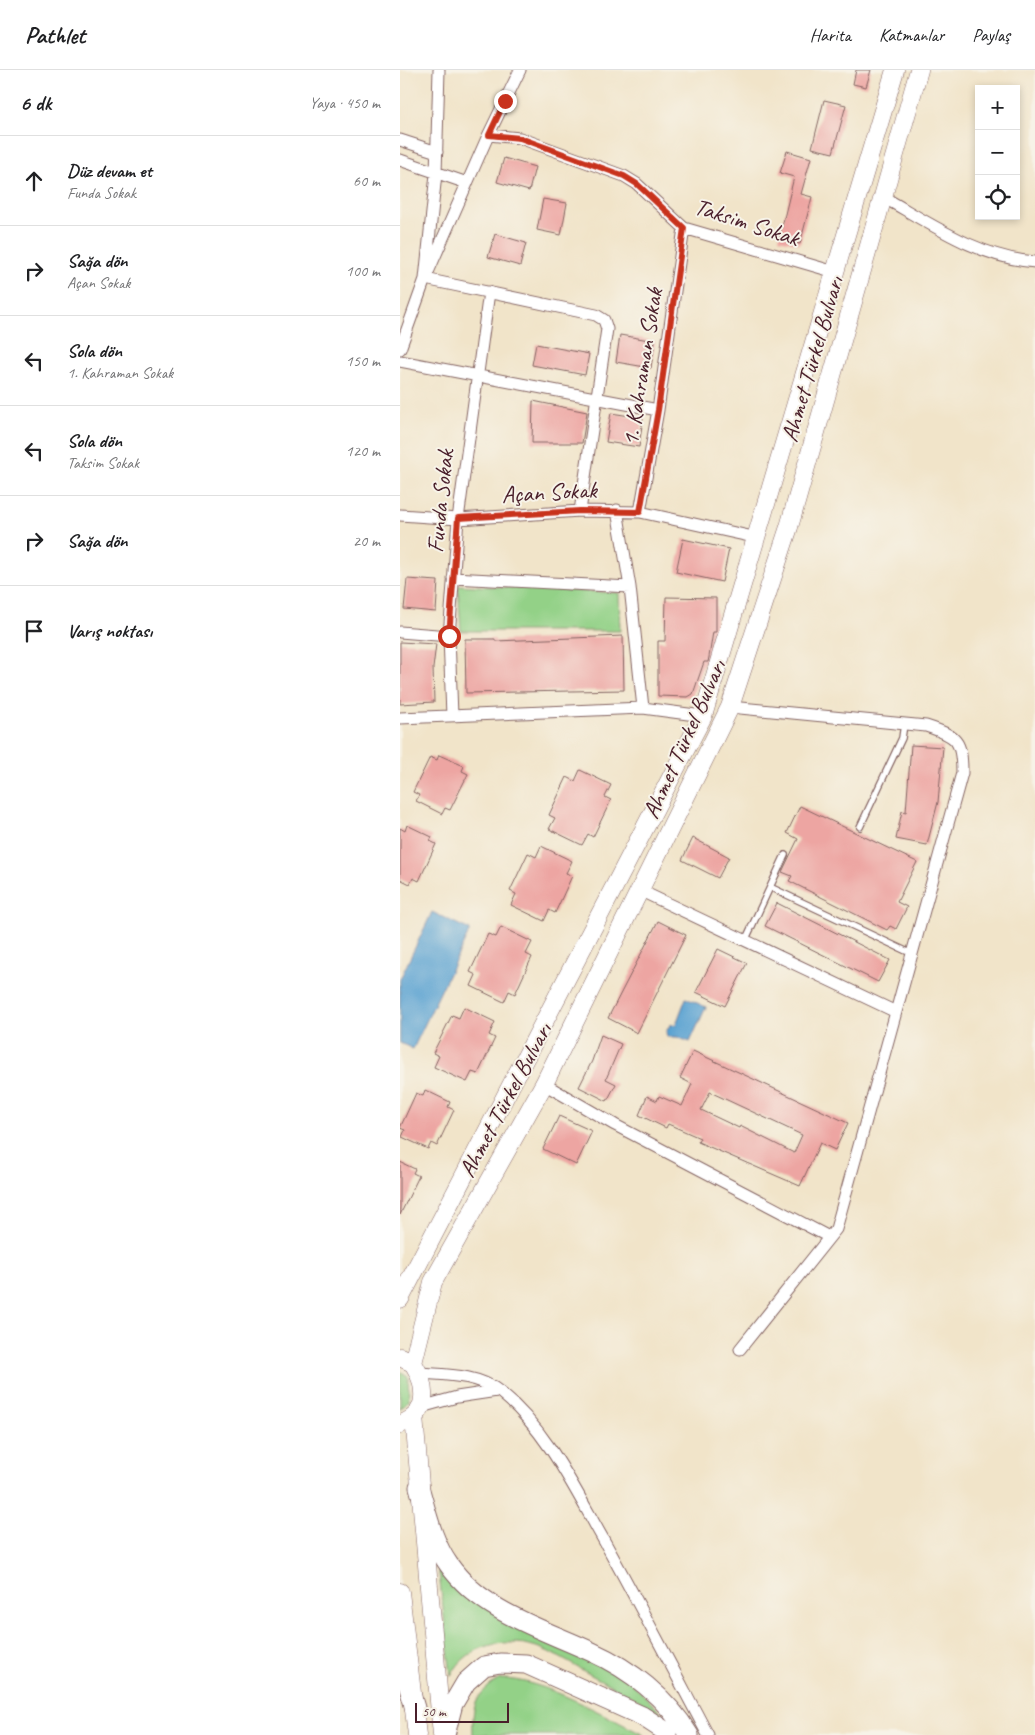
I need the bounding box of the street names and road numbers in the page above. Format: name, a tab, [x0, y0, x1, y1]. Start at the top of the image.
street label: Taksim Sokak	[691, 191, 805, 254]
street label: Ahmet Türkel Bulvarı	[774, 271, 850, 445]
street label: 1. Kahraman Sokak	[615, 284, 670, 448]
street label: Funda Sokak	[420, 446, 461, 554]
street label: Açan Sokak	[501, 474, 600, 509]
street label: Ahmet Türkel Bulvarı	[636, 654, 733, 823]
street label: Ahmet Türkel Bulvarı	[452, 1016, 559, 1182]

